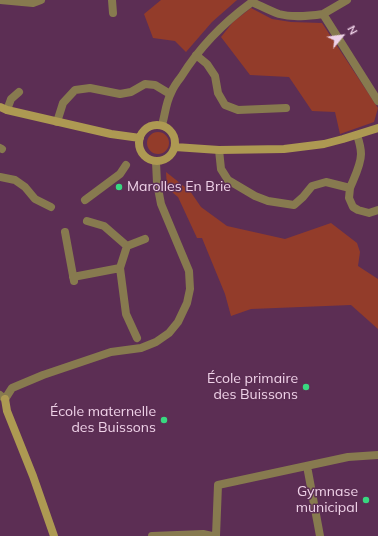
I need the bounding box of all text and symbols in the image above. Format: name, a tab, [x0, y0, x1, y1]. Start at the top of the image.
north arrow	[322, 16, 362, 56]
text: N	[344, 23, 361, 37]
place label: Marolles En Brie	[127, 179, 231, 195]
marker: Marolles En Brie	[114, 182, 124, 192]
place label: École primaire des Buissons	[207, 371, 298, 404]
marker: École primaire des Buissons	[301, 382, 311, 392]
place label: École maternelle des Buissons	[50, 404, 156, 436]
marker: École maternelle des Buissons	[159, 415, 169, 425]
place label: Gymnase municipal	[296, 484, 358, 516]
marker: Gymnase municipal	[361, 495, 371, 505]

